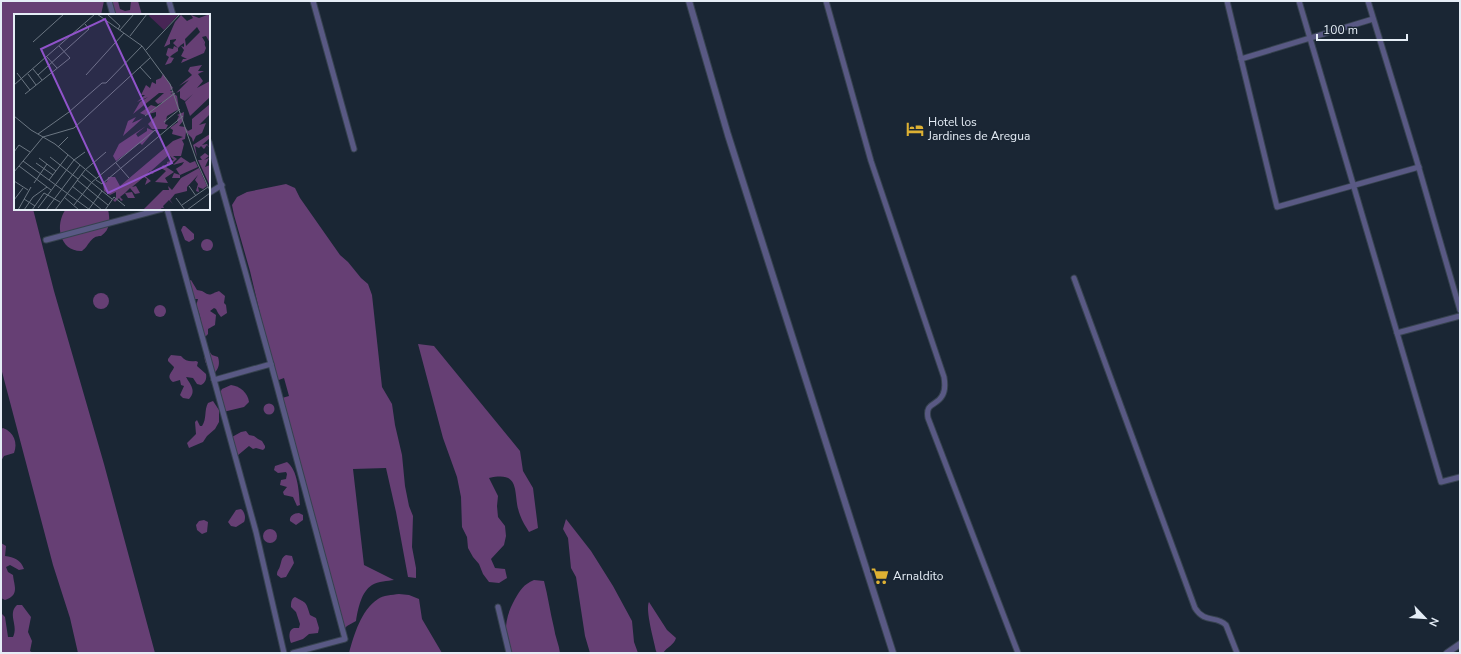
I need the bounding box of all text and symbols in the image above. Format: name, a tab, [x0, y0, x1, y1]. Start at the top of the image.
inset map	[14, 14, 210, 210]
scale bar	[1317, 16, 1407, 42]
text: 100 m	[1323, 22, 1358, 38]
place label: Hotel los Jardines de Aregua	[927, 114, 1030, 144]
hotel icon: Hotel los Jardines de Aregua	[905, 119, 925, 139]
supermarket icon: Arnaldito	[870, 566, 890, 586]
place label: Arnaldito	[893, 568, 944, 584]
north arrow	[1405, 598, 1445, 638]
text: N	[1425, 615, 1442, 629]

